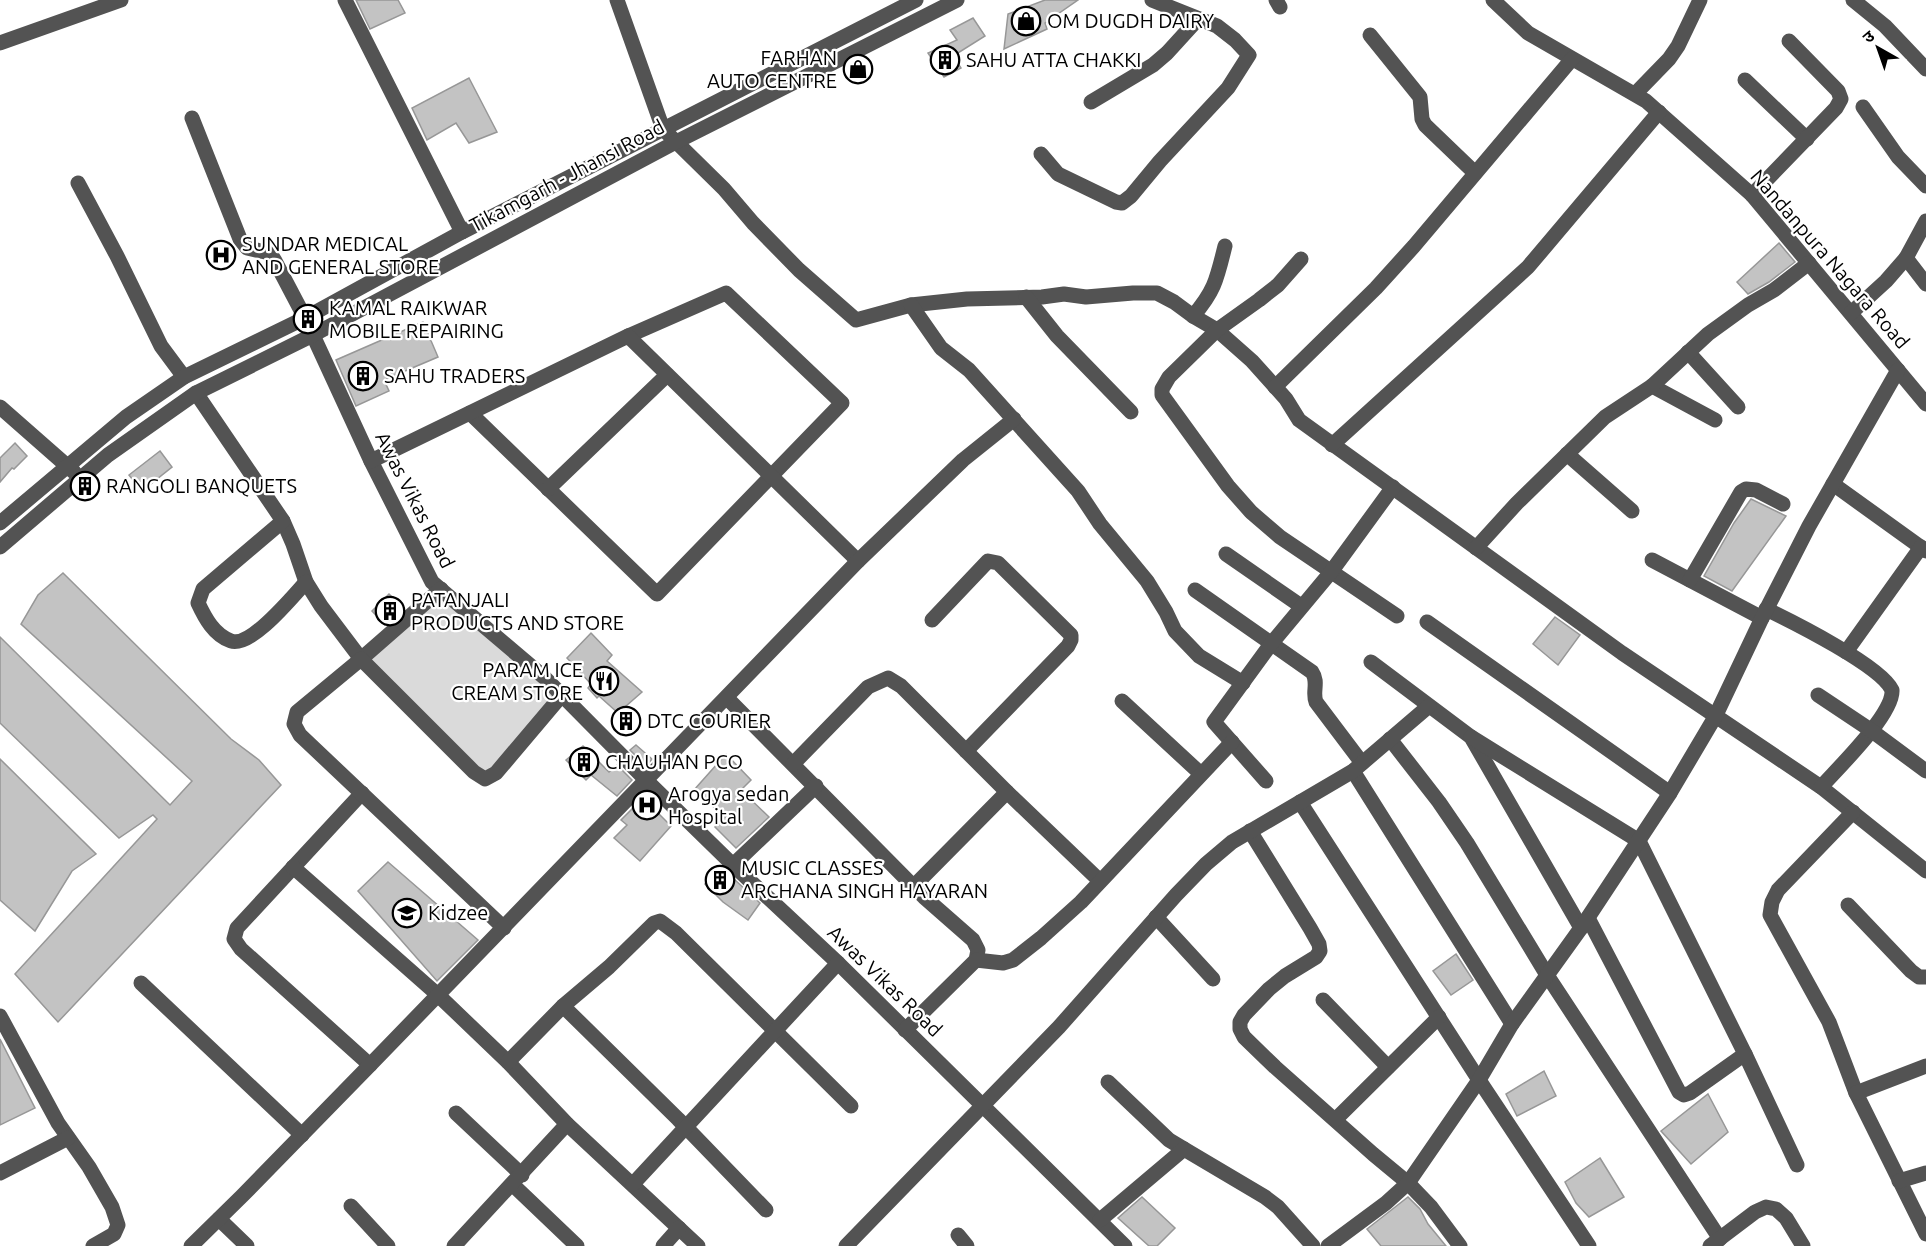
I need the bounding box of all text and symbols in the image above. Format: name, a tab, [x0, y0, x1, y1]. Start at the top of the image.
shop icon: OM DUGDH DAIRY	[1010, 5, 1042, 37]
place label: OM DUGDH DAIRY	[1047, 9, 1214, 32]
north arrow	[1848, 18, 1908, 78]
text: उ	[1859, 26, 1878, 46]
building icon: SAHU ATTA CHAKKI	[929, 44, 961, 76]
place label: FARHAN AUTO CENTRE	[707, 46, 837, 92]
place label: SAHU ATTA CHAKKI	[966, 48, 1141, 71]
shop icon: FARHAN AUTO CENTRE	[842, 53, 874, 85]
street label: Tikamgarh - Jhansi Road	[466, 114, 668, 237]
street label: Nandanpura Nagara Road	[1746, 164, 1914, 353]
place label: SUNDAR MEDICAL AND GENERAL STORE	[242, 232, 439, 278]
hospital icon: SUNDAR MEDICAL AND GENERAL STORE	[205, 239, 237, 271]
place label: KAMAL RAIKWAR MOBILE REPAIRING	[329, 296, 504, 342]
building icon: KAMAL RAIKWAR MOBILE REPAIRING	[292, 303, 324, 335]
building icon: SAHU TRADERS	[347, 360, 379, 392]
place label: SAHU TRADERS	[384, 364, 525, 387]
street label: Awas Vikas Road	[371, 428, 460, 572]
building icon: RANGOLI BANQUETS	[69, 470, 101, 502]
place label: RANGOLI BANQUETS	[106, 474, 297, 497]
place label: PATANJALI PRODUCTS AND STORE	[411, 588, 624, 634]
building icon: PATANJALI PRODUCTS AND STORE	[374, 595, 406, 627]
place label: PARAM ICE CREAM STORE	[451, 658, 583, 704]
restaurant icon: PARAM ICE CREAM STORE	[588, 665, 620, 697]
building icon: DTC COURIER	[610, 705, 642, 737]
place label: DTC COURIER	[647, 709, 771, 732]
building icon: CHAUHAN PCO	[568, 746, 600, 778]
place label: CHAUHAN PCO	[605, 750, 743, 773]
place label: Arogya sedan Hospital	[668, 782, 789, 828]
hospital icon: Arogya sedan Hospital	[631, 789, 663, 821]
place label: MUSIC CLASSES ARCHANA SINGH HAYARAN	[741, 856, 988, 902]
building icon: MUSIC CLASSES ARCHANA SINGH HAYARAN	[704, 864, 736, 896]
school or university icon: Kidzee	[391, 897, 423, 929]
place label: Kidzee	[428, 901, 488, 924]
street label: Awas Vikas Road	[823, 920, 947, 1041]

